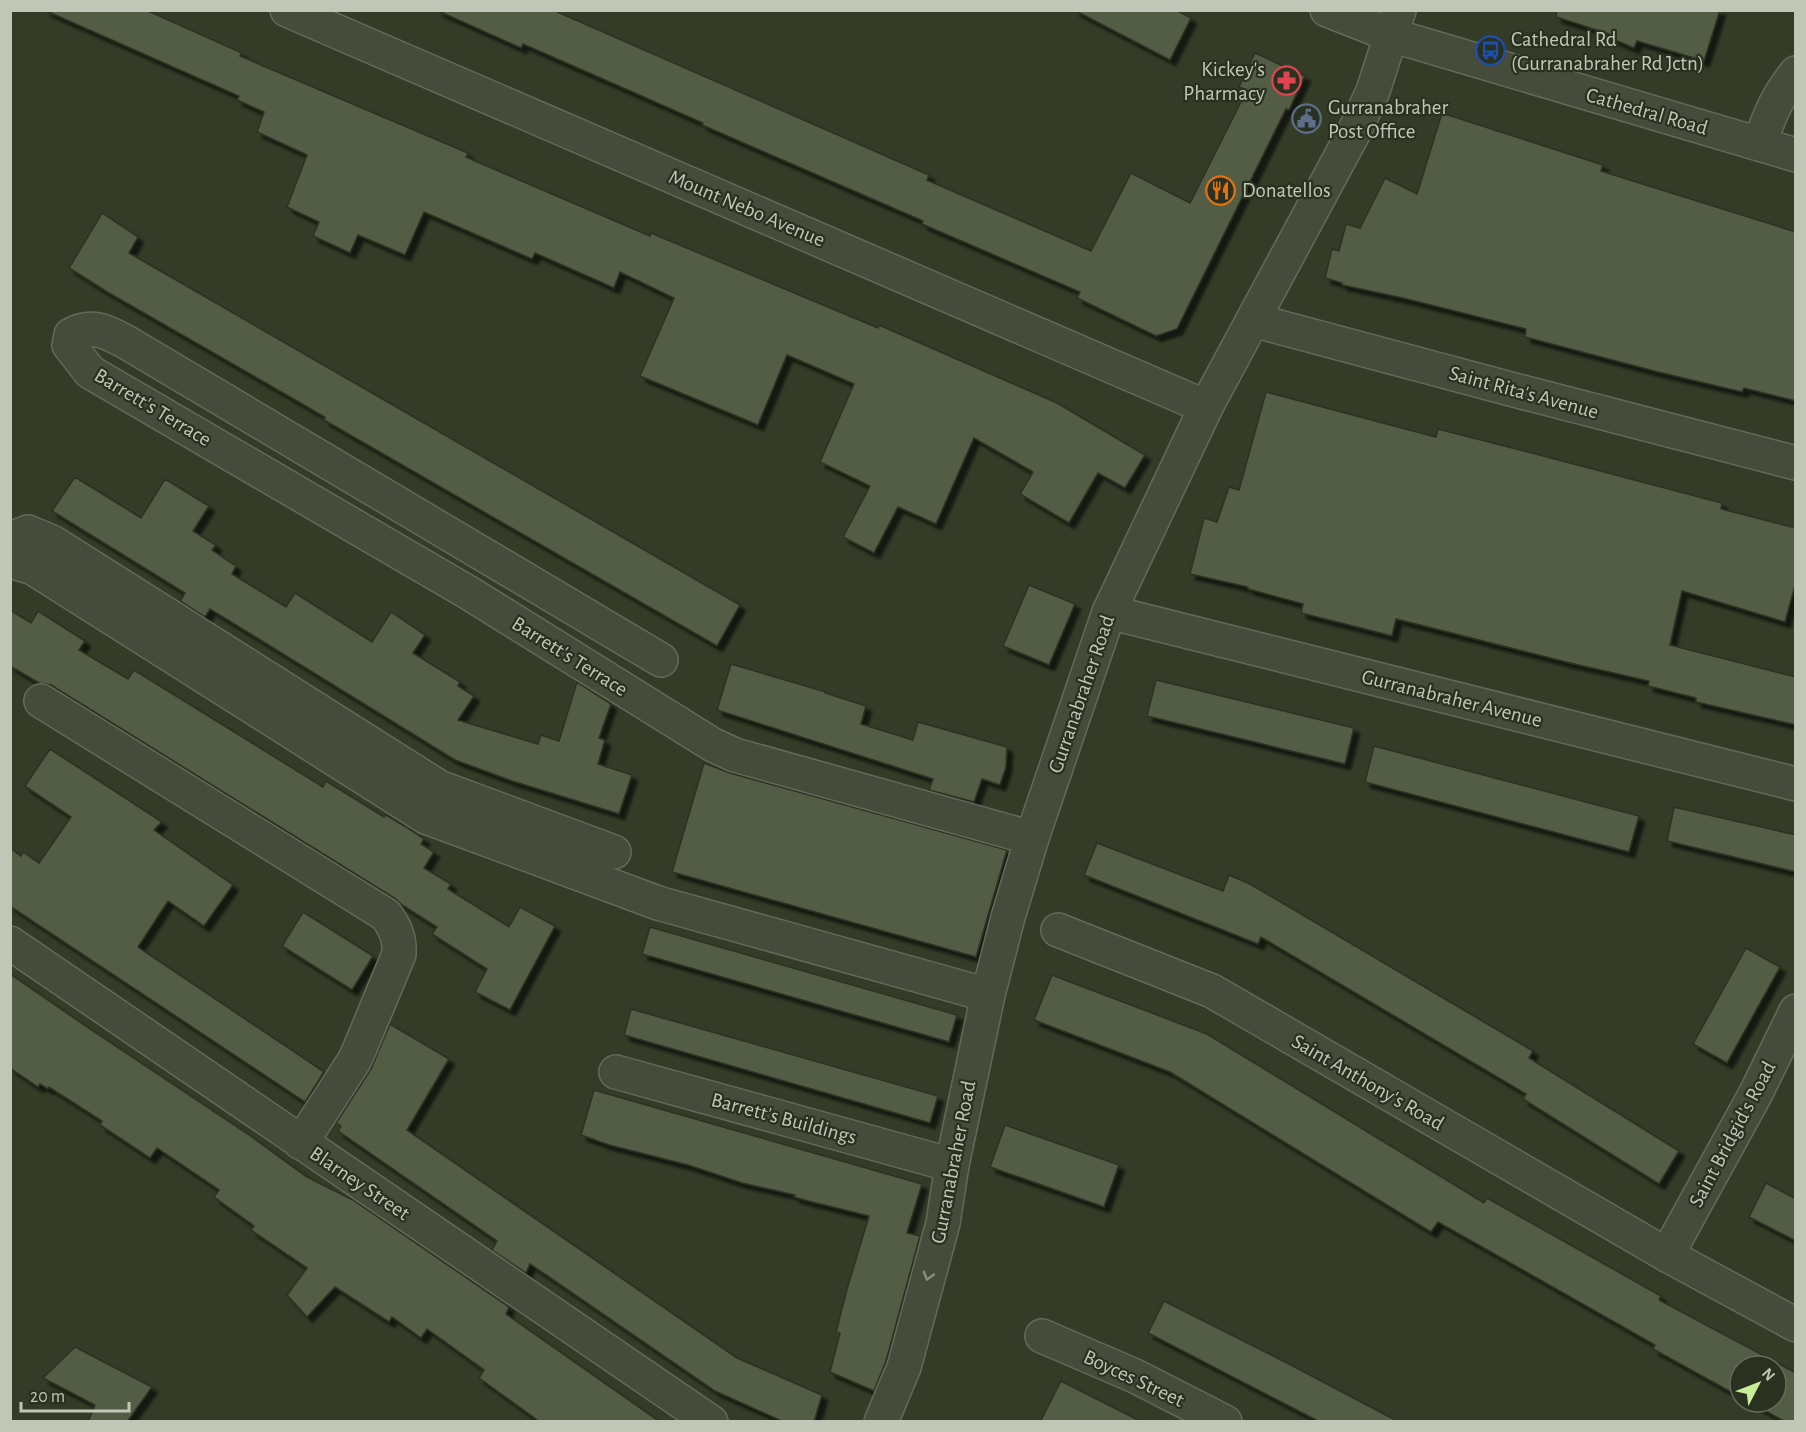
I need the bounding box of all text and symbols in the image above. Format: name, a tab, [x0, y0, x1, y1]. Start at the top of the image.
place label: Cathedral Rd (Gurranabraher Rd Jctn)	[1511, 29, 1704, 74]
bus stop icon: Cathedral Rd (Gurranabraher Rd Jctn)	[1474, 35, 1506, 67]
place label: Kickey's Pharmacy	[1183, 59, 1265, 104]
pharmacy icon: Kickey's Pharmacy	[1270, 65, 1302, 97]
street label: Cathedral Road	[1584, 84, 1710, 139]
place label: Gurranabraher Post Office	[1328, 97, 1449, 142]
public building icon: Gurranabraher Post Office	[1291, 103, 1323, 135]
street label: Mount Nebo Avenue	[666, 166, 828, 251]
restaurant icon: Donatellos	[1205, 174, 1237, 206]
place label: Donatellos	[1242, 180, 1331, 201]
street label: Saint Rita's Avenue	[1447, 362, 1601, 423]
street label: Barrett's Terrace	[91, 364, 215, 450]
street label: Gurranabraher Road	[1045, 612, 1118, 776]
street label: Barrett's Terrace	[508, 613, 631, 700]
street label: Gurranabraher Avenue	[1360, 666, 1544, 731]
street label: Saint Anthony's Road	[1288, 1030, 1447, 1134]
street label: Saint Bridgid's Road	[1685, 1058, 1780, 1211]
street label: Gurranabraher Road	[927, 1079, 980, 1245]
street label: Barrett's Buildings	[709, 1089, 859, 1148]
street label: Blarney Street	[306, 1143, 414, 1224]
one-way arrow	[923, 1271, 936, 1281]
street label: Boyces Street	[1080, 1346, 1188, 1411]
north arrow	[1728, 1354, 1788, 1414]
text: N	[1759, 1365, 1778, 1384]
scale bar	[21, 1375, 129, 1413]
text: 20 m	[30, 1388, 65, 1406]

